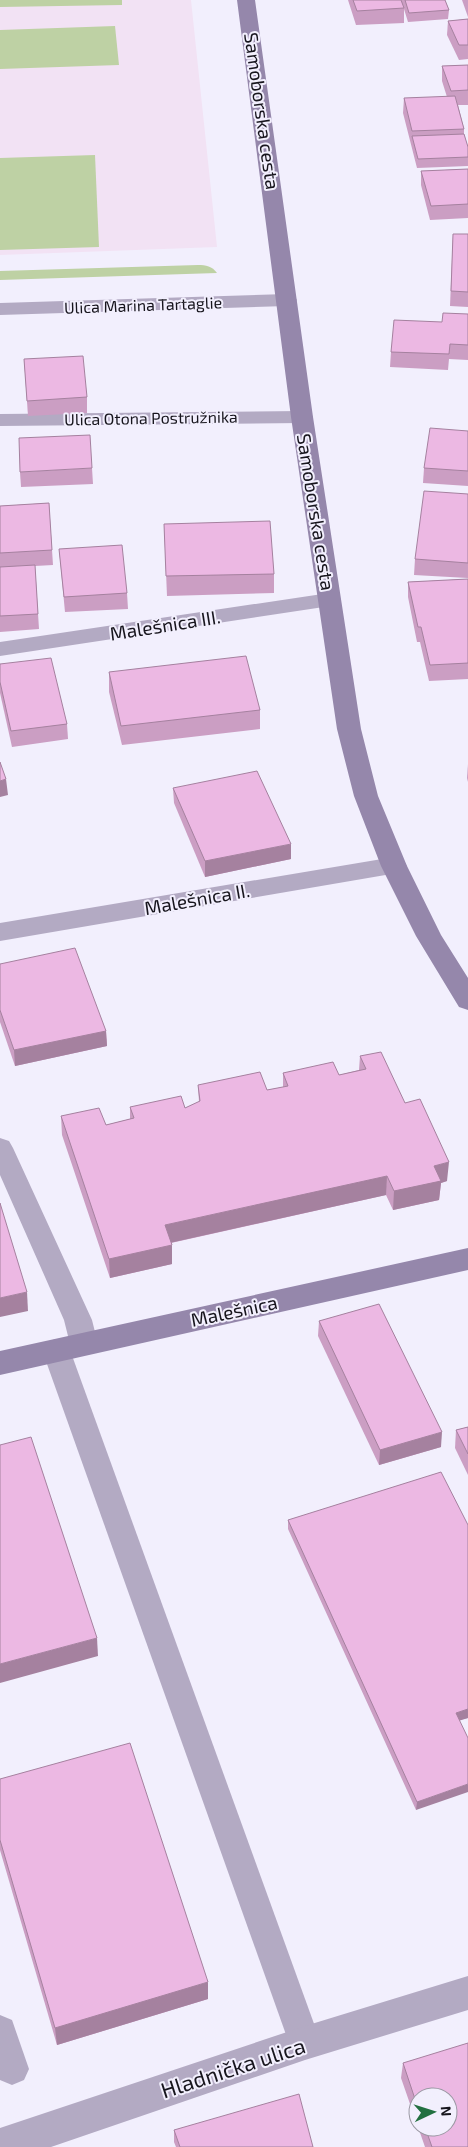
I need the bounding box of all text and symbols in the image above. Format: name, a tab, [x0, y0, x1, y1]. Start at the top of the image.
street label: Samoborska cesta	[240, 31, 285, 191]
street label: Ulica Marina Tartaglie	[64, 292, 222, 317]
street label: Ulica Otona Postružnika	[64, 406, 238, 429]
street label: Samoborska cesta	[293, 432, 340, 592]
street label: Malešnica III.	[108, 604, 222, 645]
street label: Malešnica II.	[142, 878, 251, 919]
street label: Malešnica	[188, 1290, 279, 1331]
street label: Hladnička ulica	[157, 2031, 308, 2103]
north arrow	[408, 2087, 458, 2137]
text: N	[438, 2105, 455, 2117]

